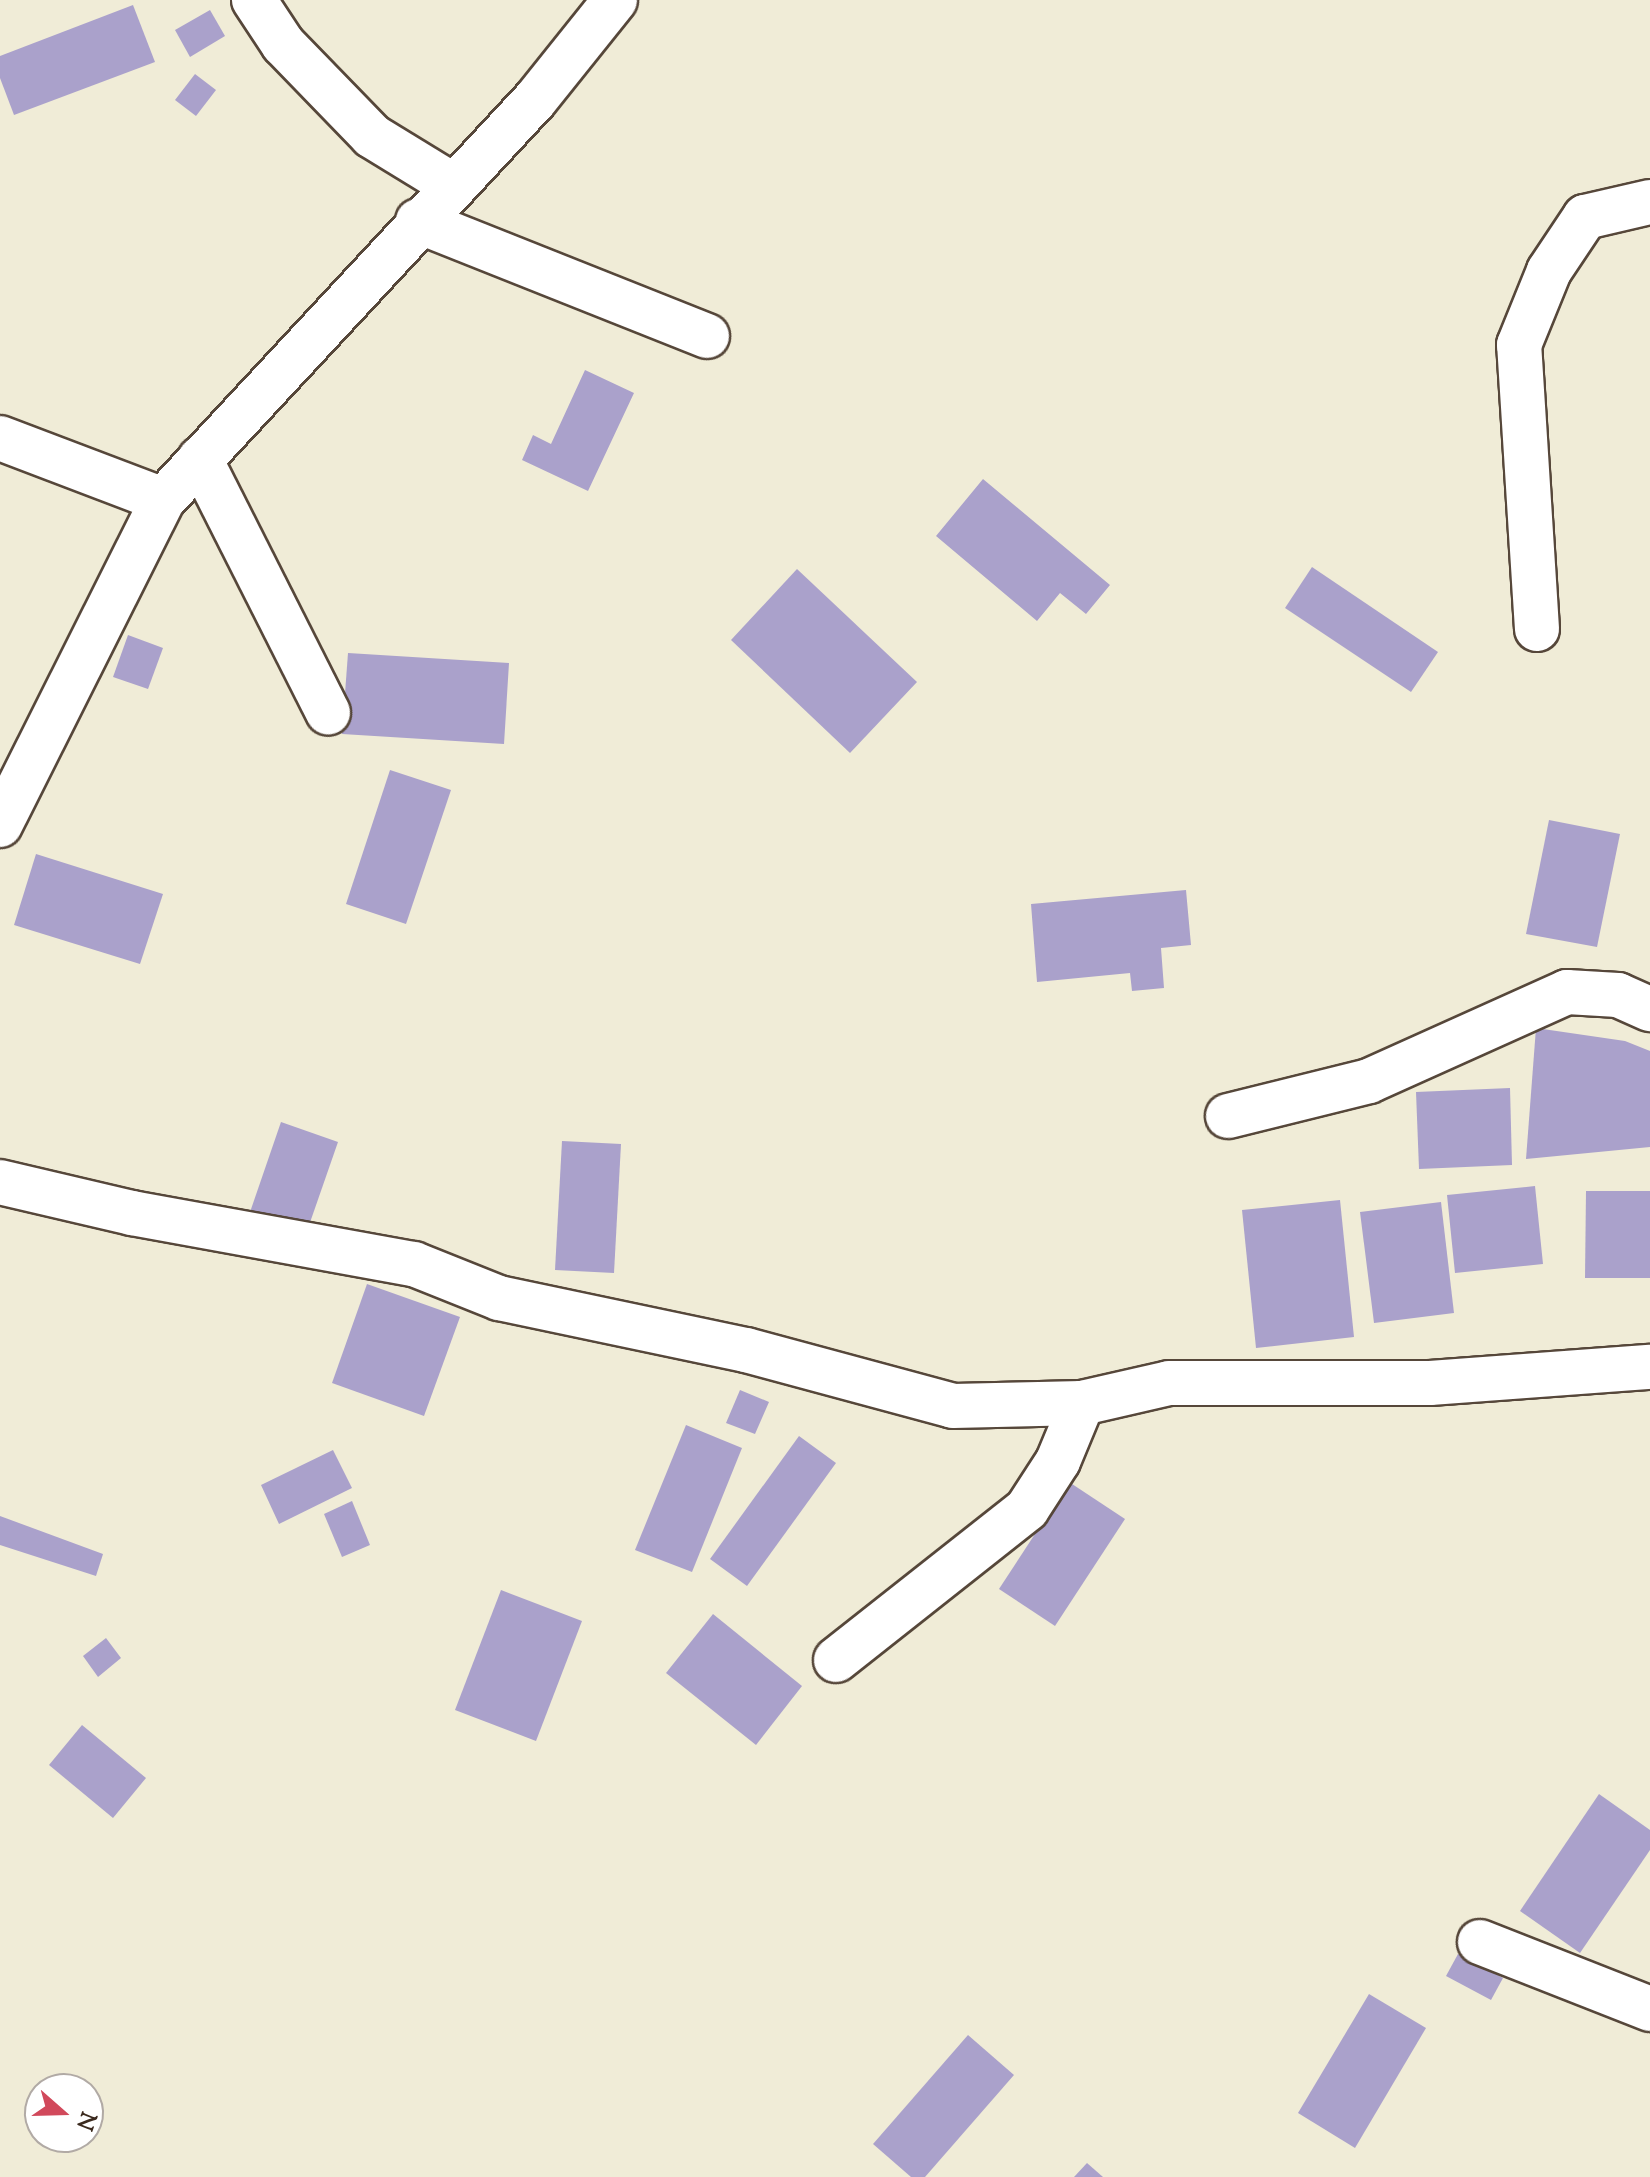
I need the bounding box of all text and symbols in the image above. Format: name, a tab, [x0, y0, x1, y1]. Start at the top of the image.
north arrow	[24, 2073, 104, 2153]
text: N	[67, 2107, 103, 2134]

